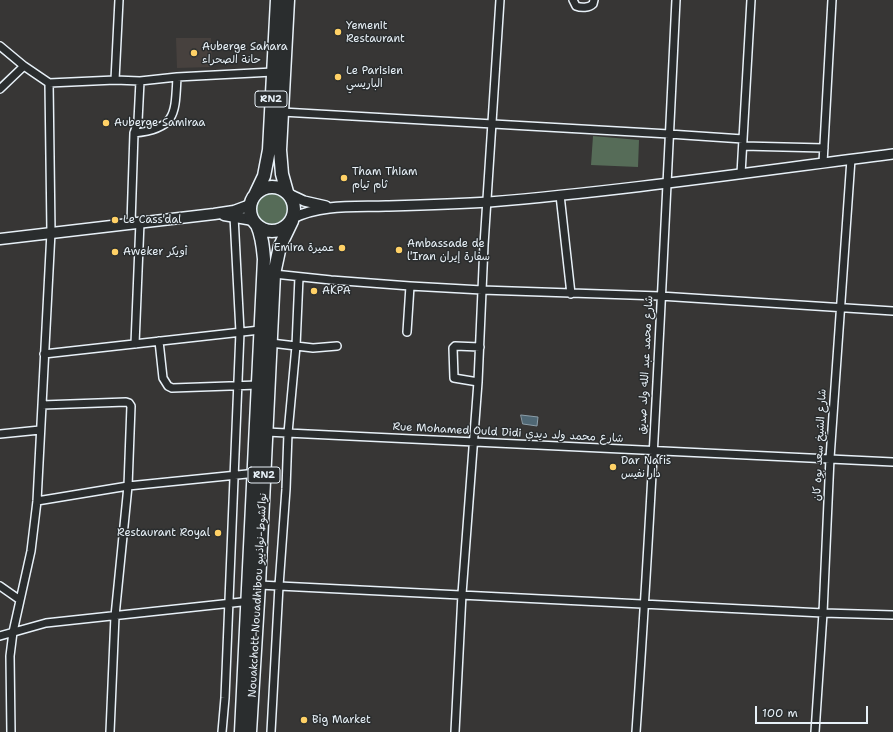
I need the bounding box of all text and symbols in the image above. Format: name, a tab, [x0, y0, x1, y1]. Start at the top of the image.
place label: Yemenit Restaurant	[346, 19, 405, 45]
marker: Yemenit Restaurant	[333, 27, 343, 37]
place label: Auberge Sahara حانة الصحراء	[202, 40, 288, 66]
marker: Auberge Sahara حانة الصحراء	[189, 48, 199, 58]
place label: Le Parisien الباريسي	[346, 64, 403, 90]
marker: Le Parisien الباريسي	[333, 72, 343, 82]
road number: RN2	[255, 91, 287, 107]
place label: Auberge Samiraa	[114, 116, 205, 130]
marker: Auberge Samiraa	[101, 118, 111, 128]
place label: Tham Thiam ثام تيام	[352, 165, 417, 191]
marker: Tham Thiam ثام تيام	[339, 173, 349, 183]
place label: Le Cass'dal	[123, 213, 182, 227]
marker: Le Cass'dal	[110, 215, 120, 225]
place label: Ambassade de l'Iran سفارة إيران	[407, 237, 490, 263]
place label: Emira عميرة	[274, 241, 334, 255]
marker: Emira عميرة	[337, 243, 347, 253]
place label: Aweker أويكر	[123, 245, 188, 259]
marker: Ambassade de l'Iran سفارة إيران	[394, 245, 404, 255]
marker: Aweker أويكر	[110, 247, 120, 257]
place label: AKPA	[322, 284, 351, 298]
marker: AKPA	[309, 286, 319, 296]
street label: شارع محمد عبد الله ولد صديق	[636, 295, 656, 435]
street label: شارع الشيخ سعد بوه كان	[810, 388, 830, 502]
street label: Rue Mohamed Ould Didi شارع محمد ولد ديدي	[392, 420, 624, 446]
place label: Dar Nafis دار نفيس	[621, 454, 671, 480]
marker: Dar Nafis دار نفيس	[608, 462, 618, 472]
road number: RN2	[248, 467, 280, 483]
street label: Nouakchott-Nouadhibou نواكشوط-نواذيبو	[246, 492, 270, 698]
place label: Restaurant Royal	[117, 526, 210, 540]
marker: Restaurant Royal	[213, 528, 223, 538]
scale bar	[757, 698, 870, 724]
text: 100 m	[762, 705, 798, 721]
place label: Big Market	[312, 713, 371, 727]
marker: Big Market	[299, 715, 309, 725]

